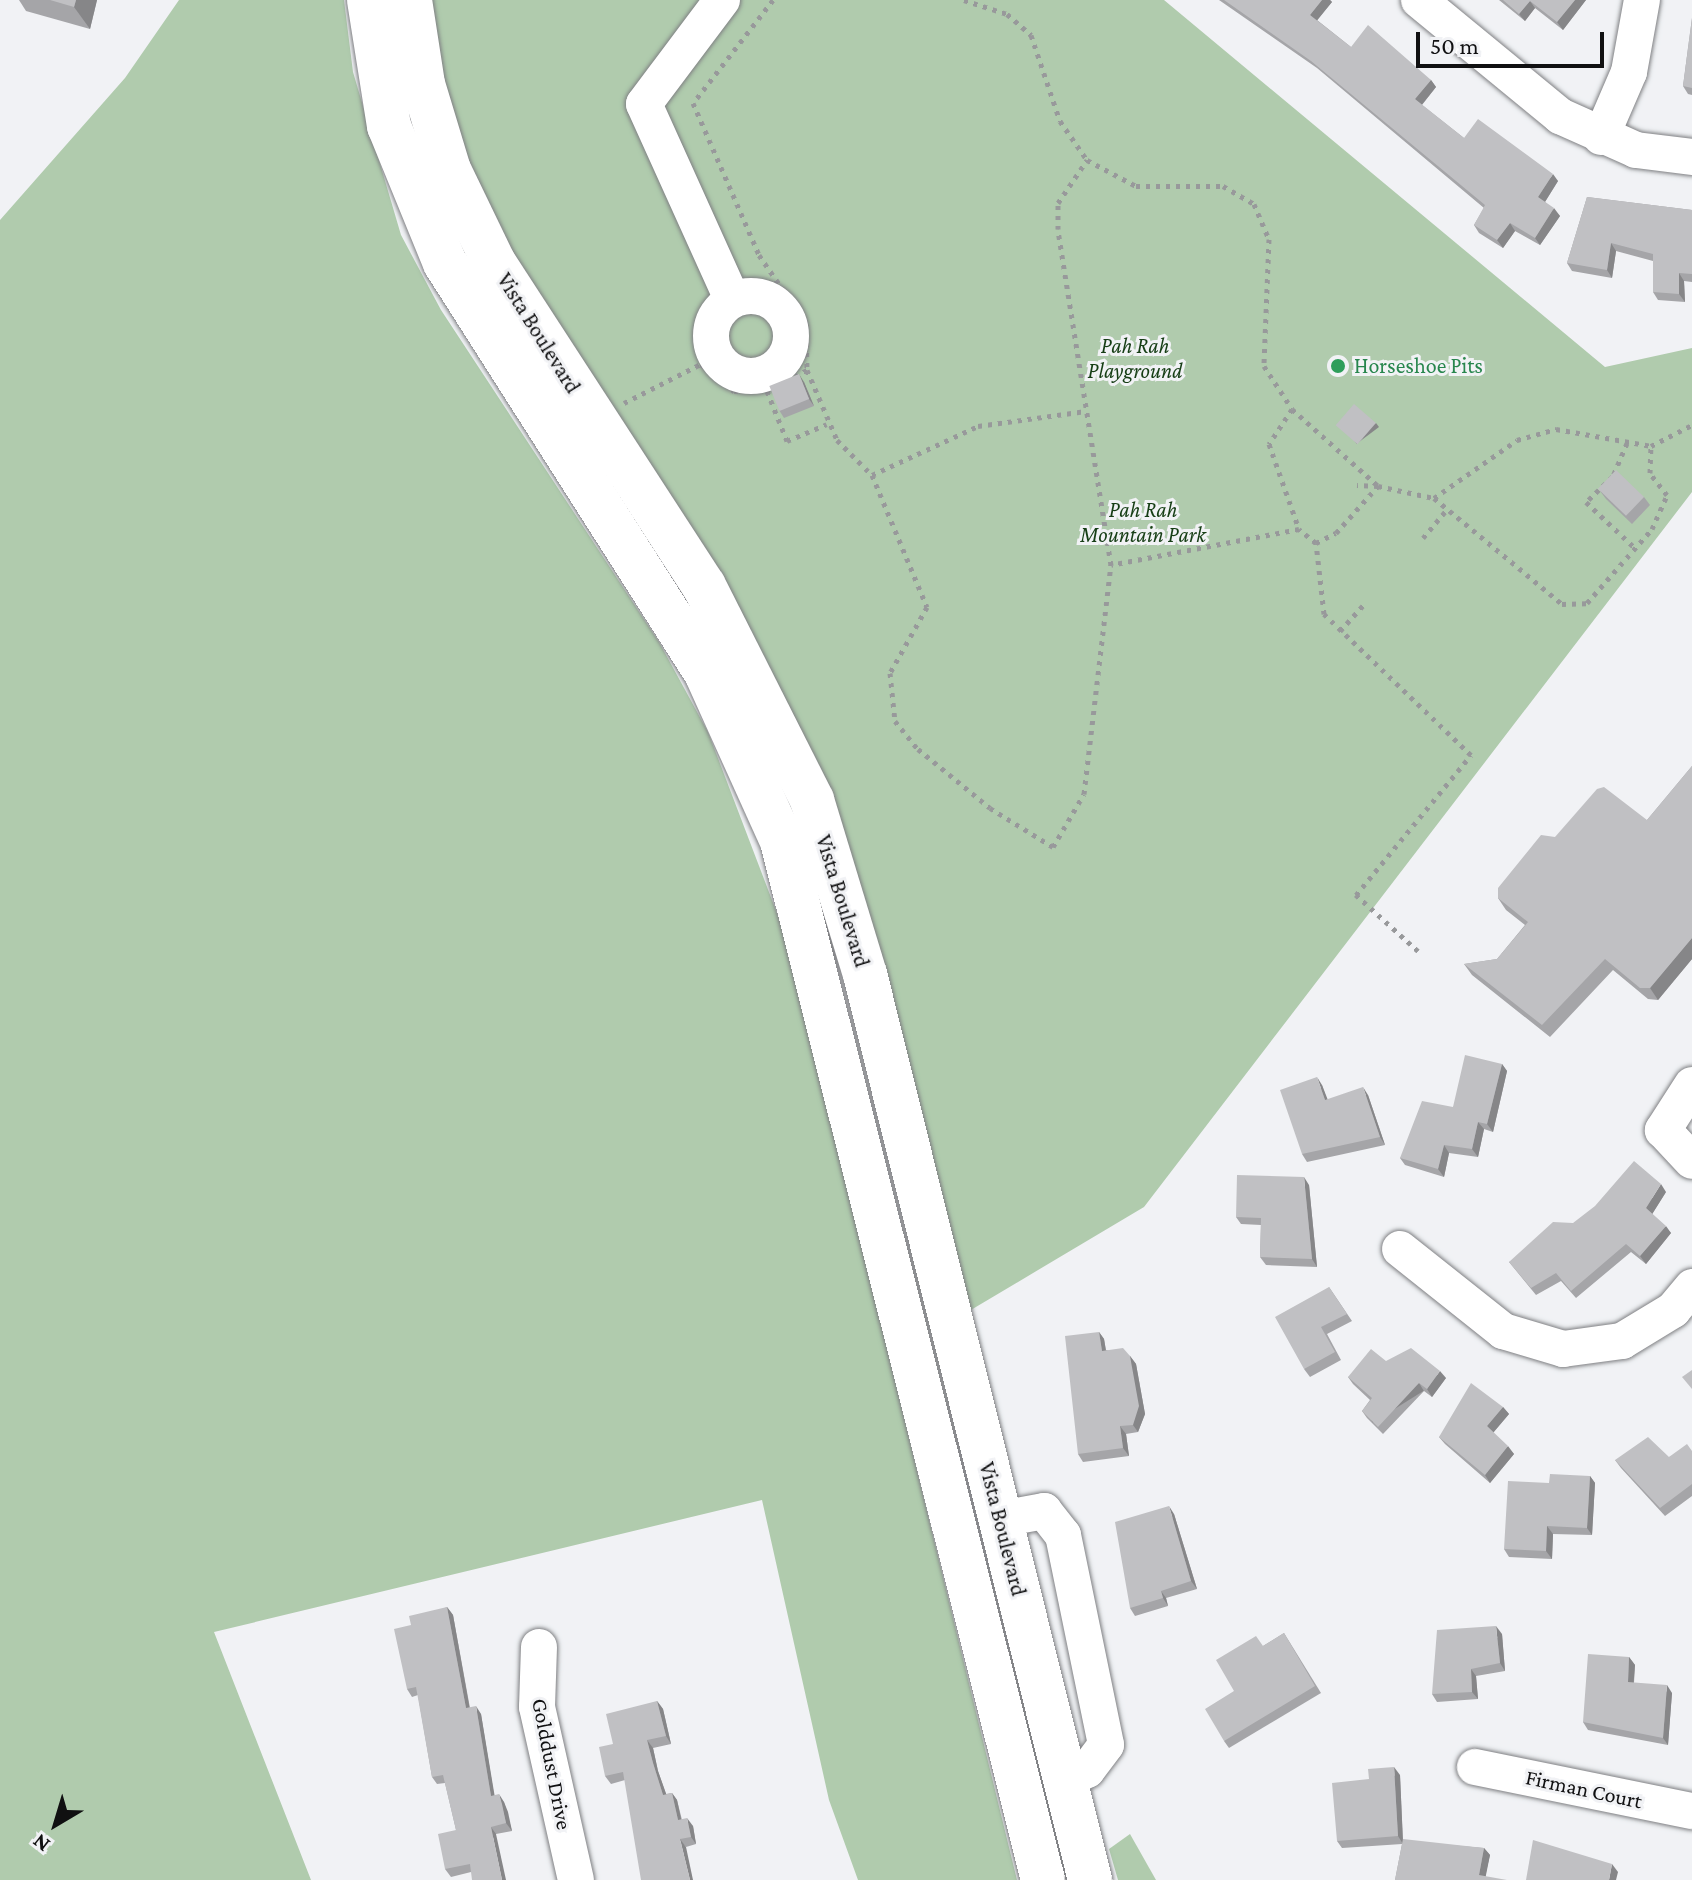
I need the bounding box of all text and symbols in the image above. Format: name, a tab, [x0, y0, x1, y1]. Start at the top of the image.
scale bar	[1420, 16, 1608, 66]
text: 50 m	[1430, 32, 1479, 59]
street label: Vista Boulevard	[491, 268, 587, 398]
park label: Pah Rah Playground	[1088, 332, 1182, 384]
place label: Horseshoe Pits	[1354, 353, 1483, 379]
marker: Horseshoe Pits	[1329, 357, 1347, 375]
park label: Pah Rah Mountain Park	[1080, 496, 1206, 548]
street label: Vista Boulevard	[810, 832, 876, 970]
street label: Vista Boulevard	[974, 1459, 1032, 1599]
street label: Golddust Drive	[526, 1696, 578, 1832]
street label: Firman Court	[1523, 1764, 1645, 1814]
north arrow	[16, 1784, 96, 1864]
text: N	[27, 1829, 55, 1858]

